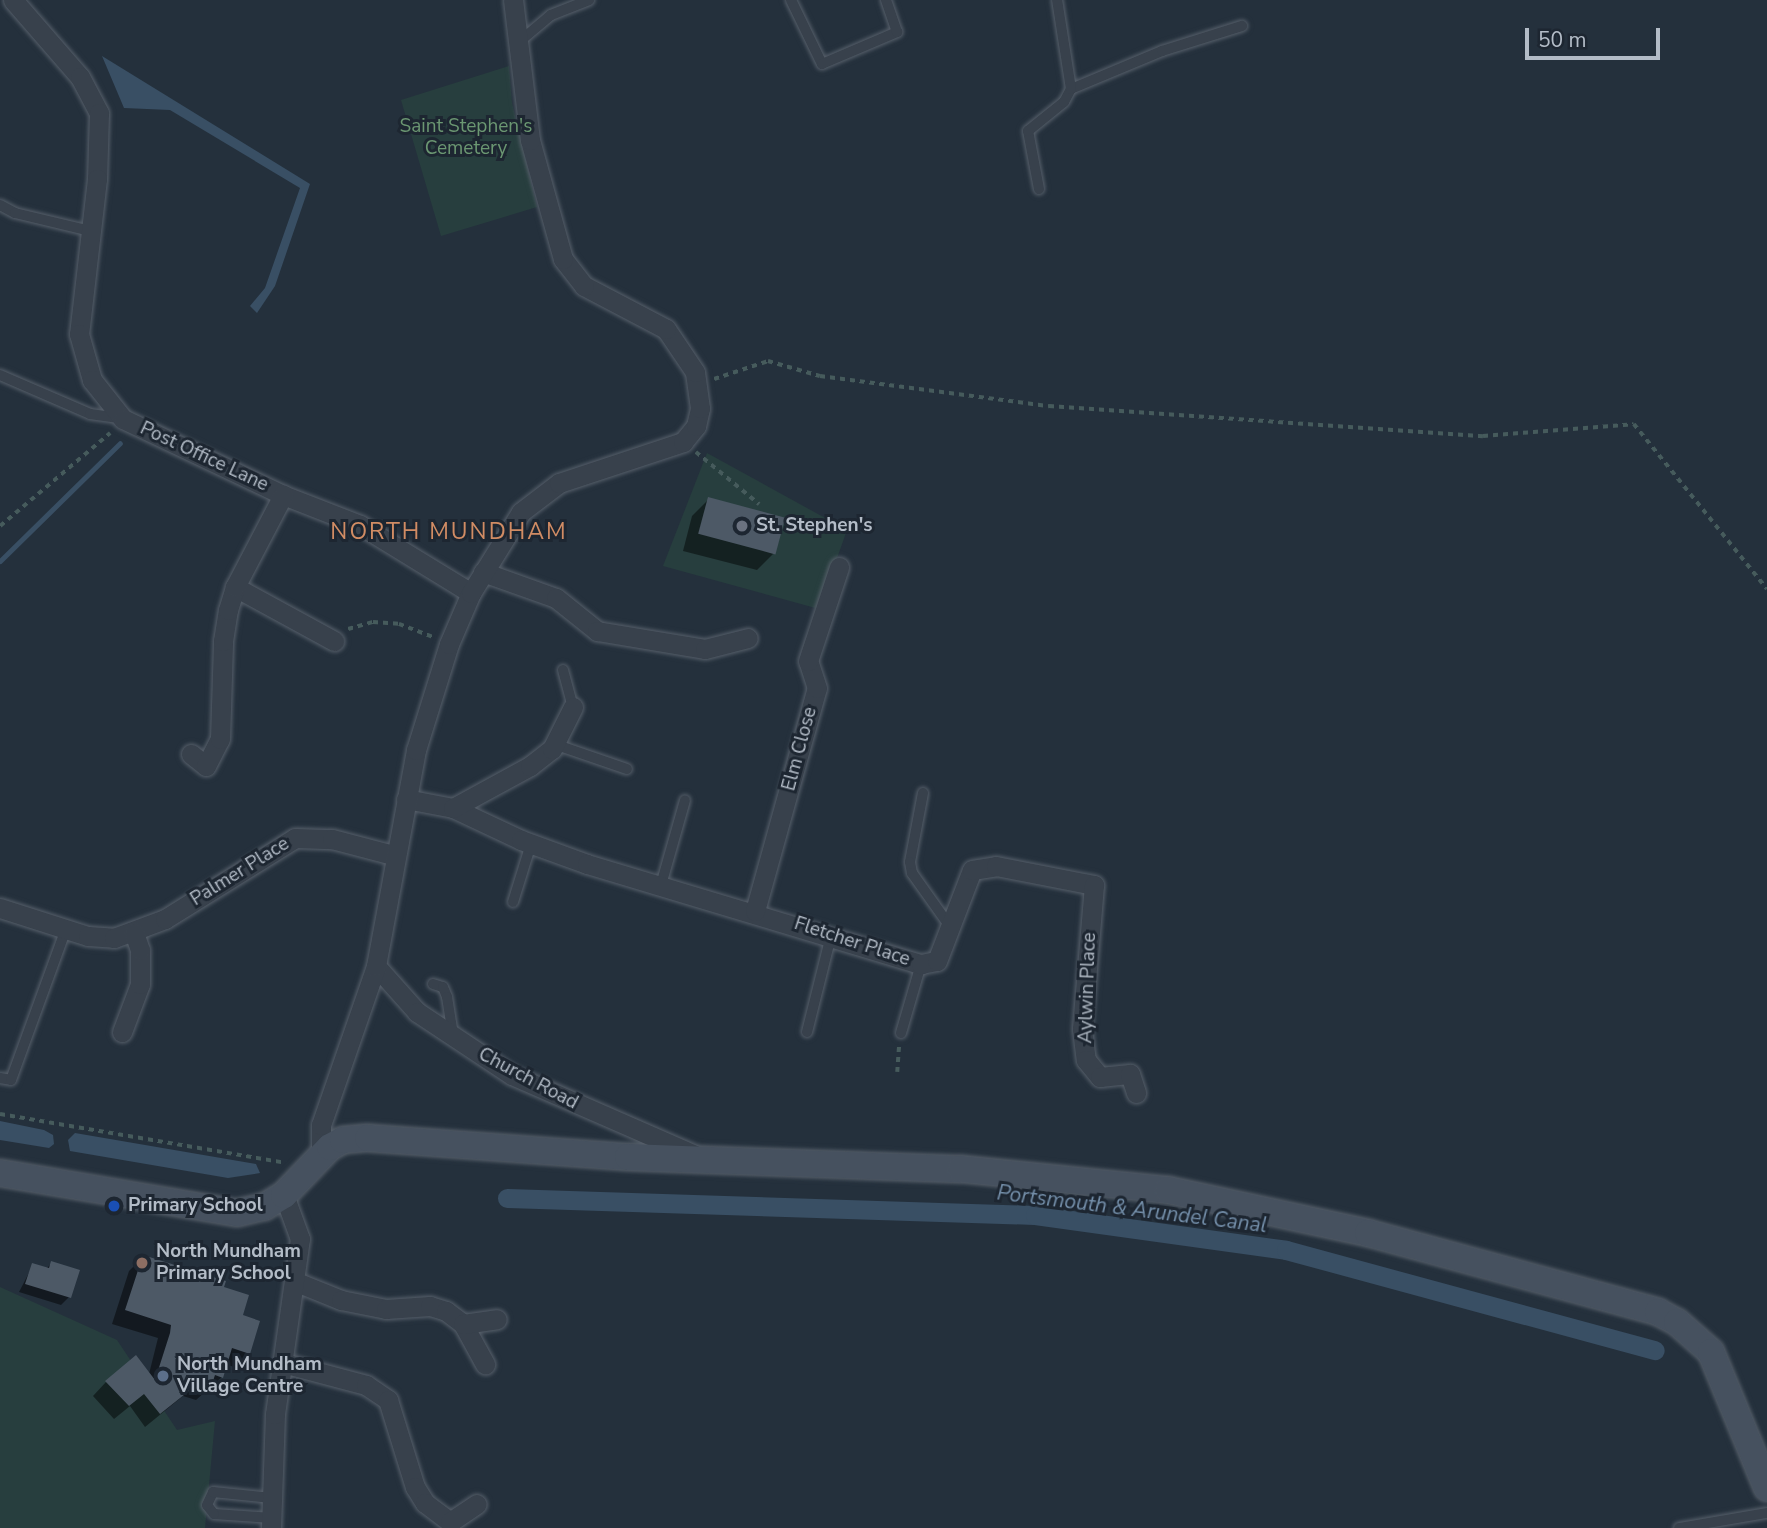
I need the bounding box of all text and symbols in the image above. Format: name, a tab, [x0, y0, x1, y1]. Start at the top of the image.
scale bar	[1529, 14, 1664, 58]
text: 50 m	[1538, 26, 1587, 54]
park label: Saint Stephen's Cemetery	[400, 116, 532, 160]
street label: Post Office Lane	[136, 417, 272, 497]
place label: St. Stephen's	[756, 515, 873, 537]
district label: NORTH MUNDHAM	[332, 518, 566, 546]
marker: St. Stephen's	[734, 518, 750, 534]
street label: Elm Close	[778, 705, 822, 793]
street label: Palmer Place	[187, 833, 293, 911]
street label: Fletcher Place	[791, 913, 913, 971]
street label: Aylwin Place	[1075, 932, 1101, 1044]
street label: Church Road	[474, 1043, 582, 1115]
water label: Portsmouth & Arundel Canal	[996, 1180, 1268, 1238]
place label: Primary School	[128, 1195, 263, 1217]
marker: Primary School	[106, 1198, 122, 1214]
place label: North Mundham Primary School	[156, 1241, 301, 1285]
marker: North Mundham Primary School	[134, 1255, 150, 1271]
place label: North Mundham Village Centre	[177, 1354, 322, 1398]
marker: North Mundham Village Centre	[155, 1368, 171, 1384]

